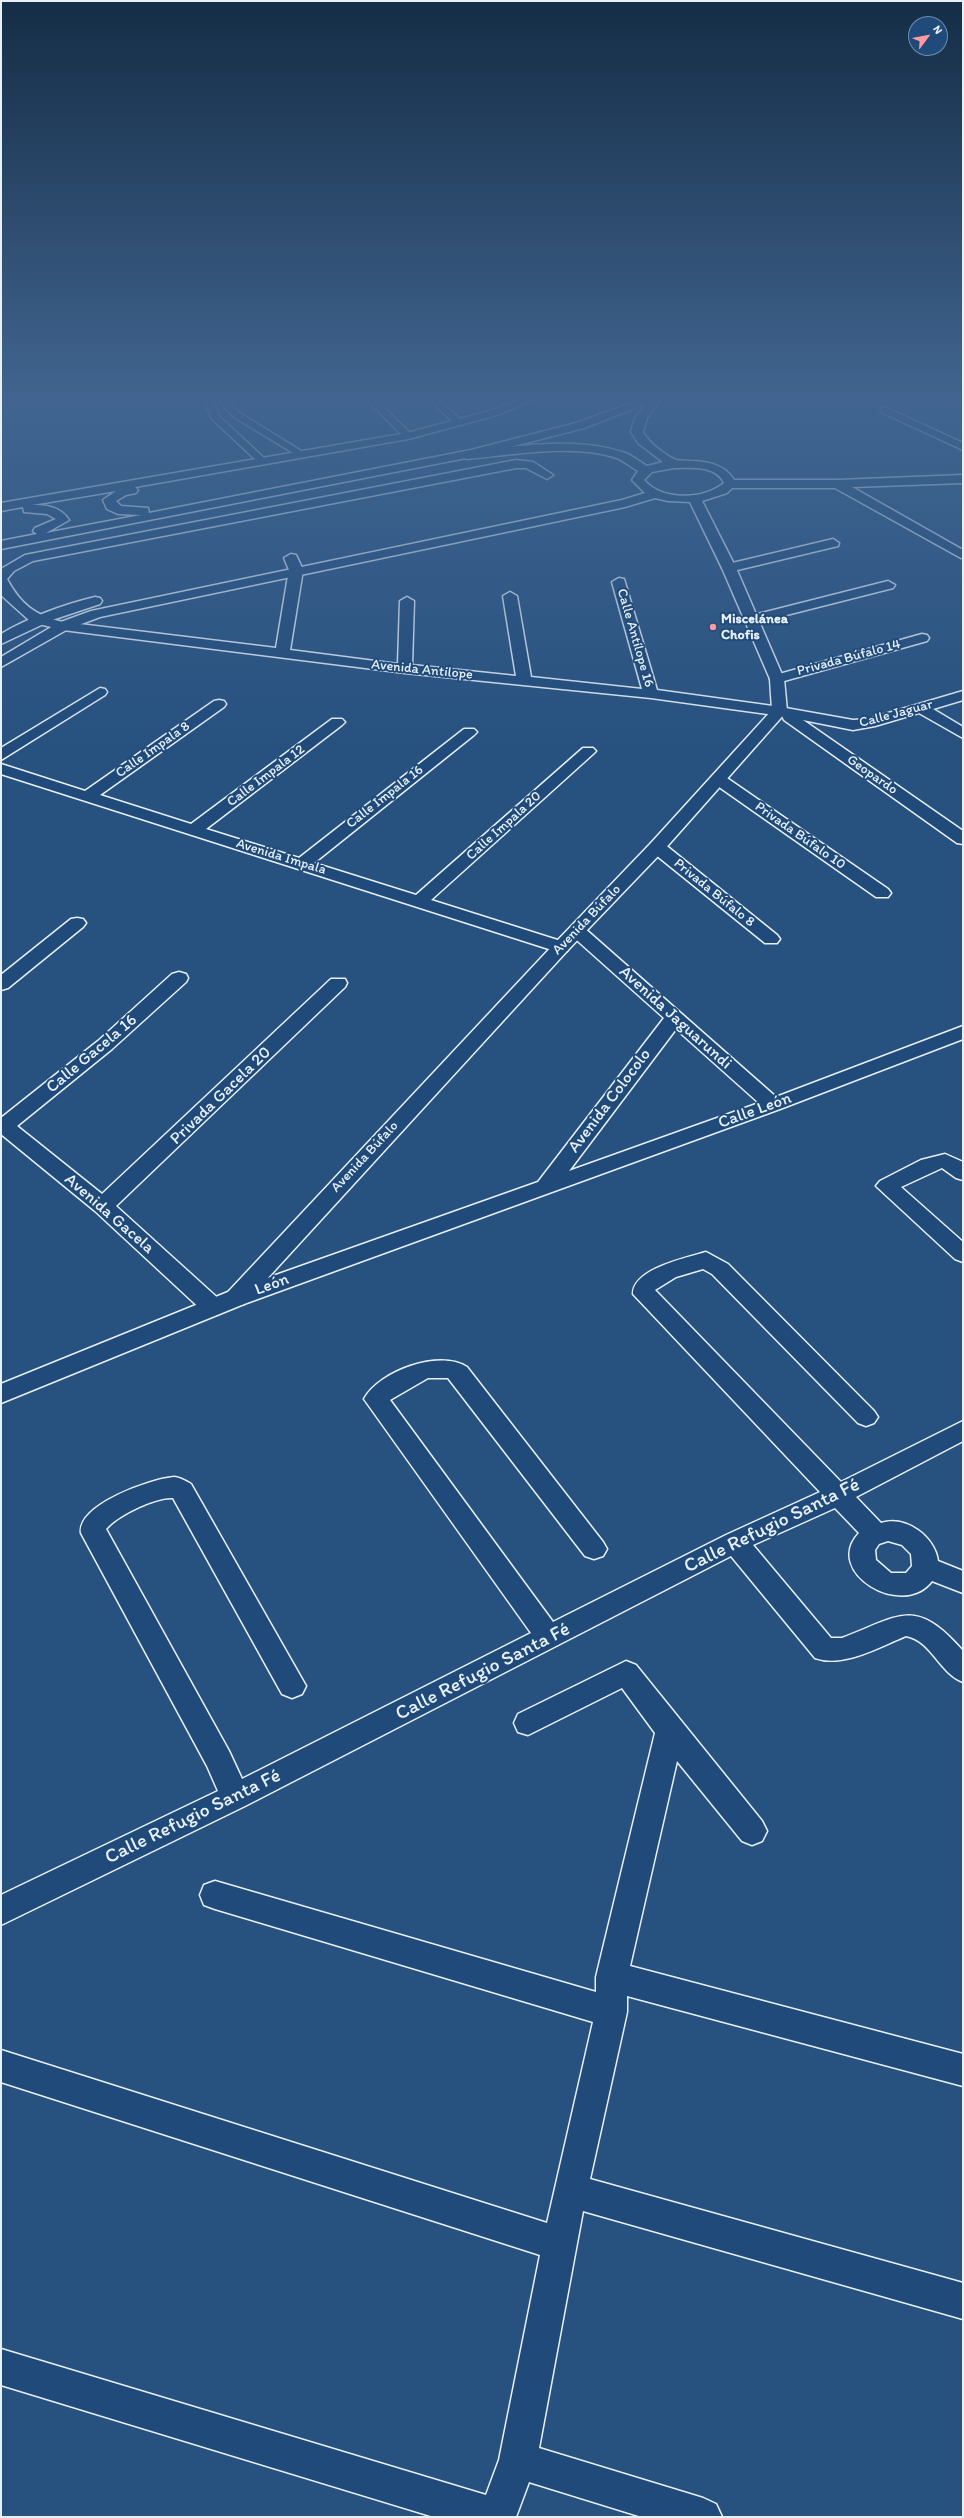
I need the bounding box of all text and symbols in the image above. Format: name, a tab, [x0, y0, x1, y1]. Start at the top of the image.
north arrow	[908, 16, 948, 56]
text: N	[930, 23, 945, 37]
street label: Calle Antílope 16	[613, 587, 657, 689]
place label: Miscelánea Chofis	[721, 611, 788, 644]
marker: Miscelánea Chofis	[708, 622, 718, 632]
street label: Privada Búfalo 14	[795, 636, 903, 680]
street label: Avenida Antílope	[370, 656, 474, 684]
street label: Calle Jaguar	[857, 696, 935, 732]
street label: Calle Impala 8	[113, 718, 193, 782]
street label: Calle Impala 12	[224, 741, 308, 811]
street label: Geopardo	[843, 751, 901, 799]
street label: Calle Impala 16	[343, 762, 427, 832]
street label: Calle Impala 20	[463, 788, 545, 864]
street label: Privada Búfalo 10	[751, 798, 849, 874]
street label: Avenida Impala	[234, 835, 328, 879]
street label: Privada Búfalo 8	[670, 855, 758, 931]
street label: Avenida Búfalo	[549, 881, 625, 959]
street label: Avenida Jaguarundi	[614, 962, 736, 1074]
street label: Calle Gacela 16	[42, 1010, 142, 1098]
street label: Privada Gacela 20	[166, 1043, 276, 1149]
street label: Avenida Colocolo	[564, 1045, 656, 1157]
street label: Calle León	[716, 1088, 794, 1134]
street label: Avenida Búfalo	[328, 1118, 402, 1196]
street label: Avenida Gacela	[60, 1169, 158, 1259]
street label: León	[252, 1269, 292, 1301]
street label: Calle Refugio Santa Fé	[680, 1473, 864, 1579]
street label: Calle Refugio Santa Fé	[392, 1618, 574, 1726]
street label: Calle Refugio Santa Fé	[101, 1764, 285, 1870]

